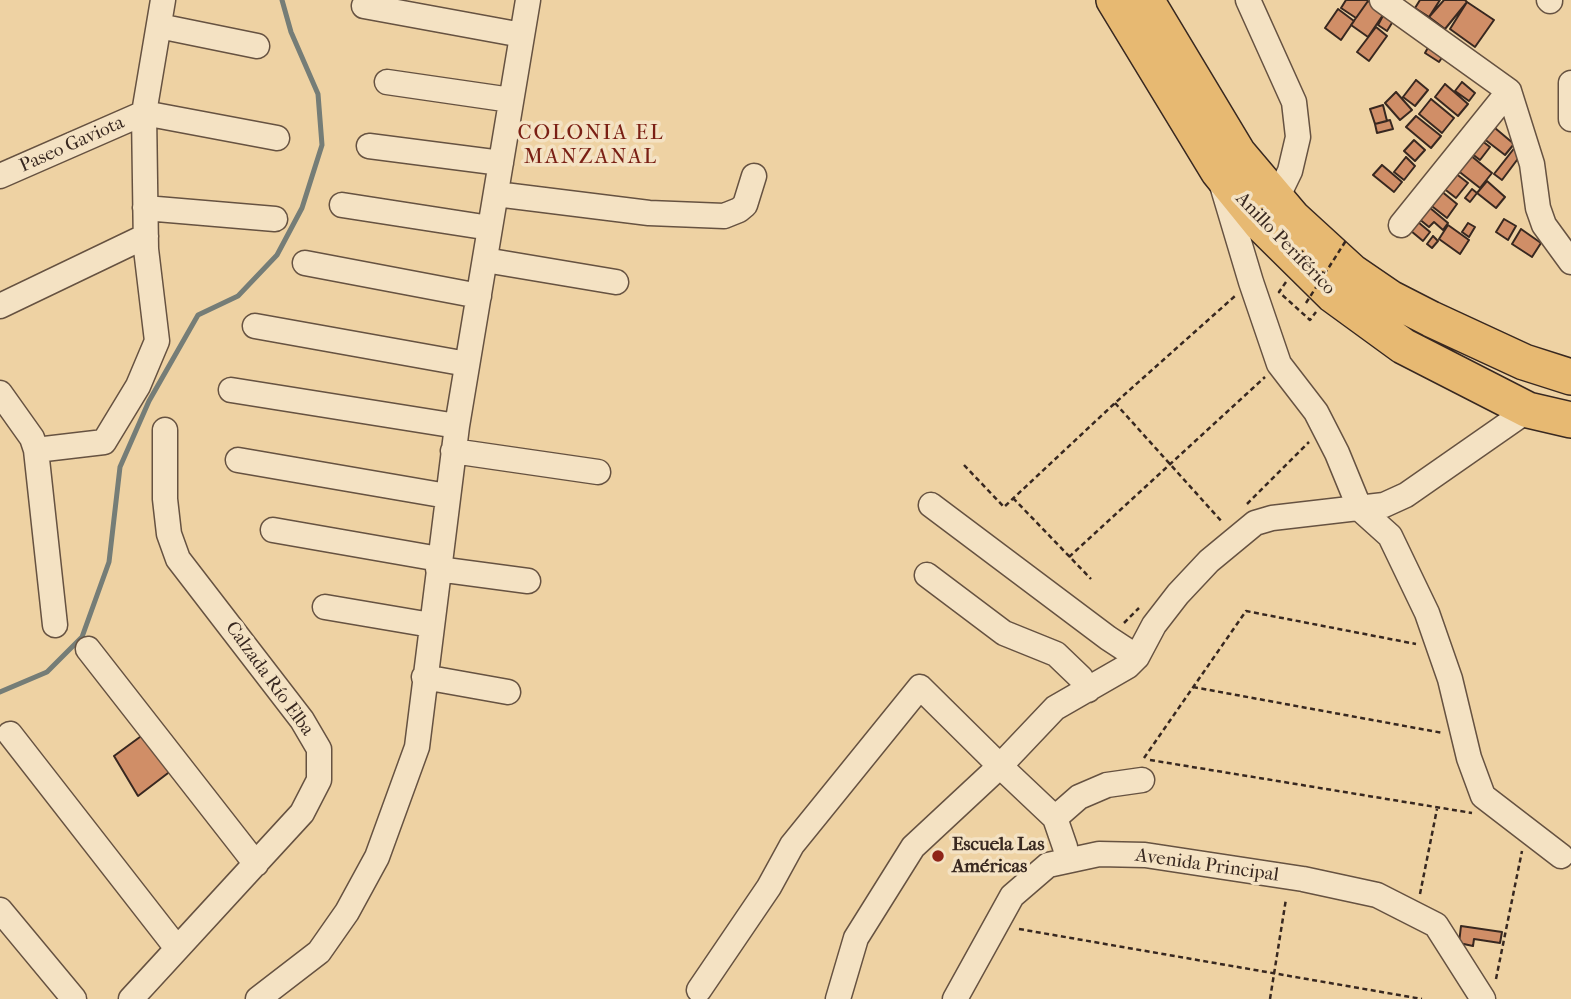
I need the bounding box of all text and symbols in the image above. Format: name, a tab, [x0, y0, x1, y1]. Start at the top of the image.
street label: Paseo Gaviota	[16, 112, 128, 178]
district label: COLONIA EL MANZANAL	[519, 121, 663, 171]
street label: Anillo Periférico	[1230, 188, 1340, 300]
street label: Calzada Río Elba	[220, 617, 318, 741]
place label: Escuela Las Américas	[952, 834, 1044, 878]
street label: Avenida Principal	[1134, 845, 1280, 887]
marker: Escuela Las Américas	[930, 848, 946, 864]

